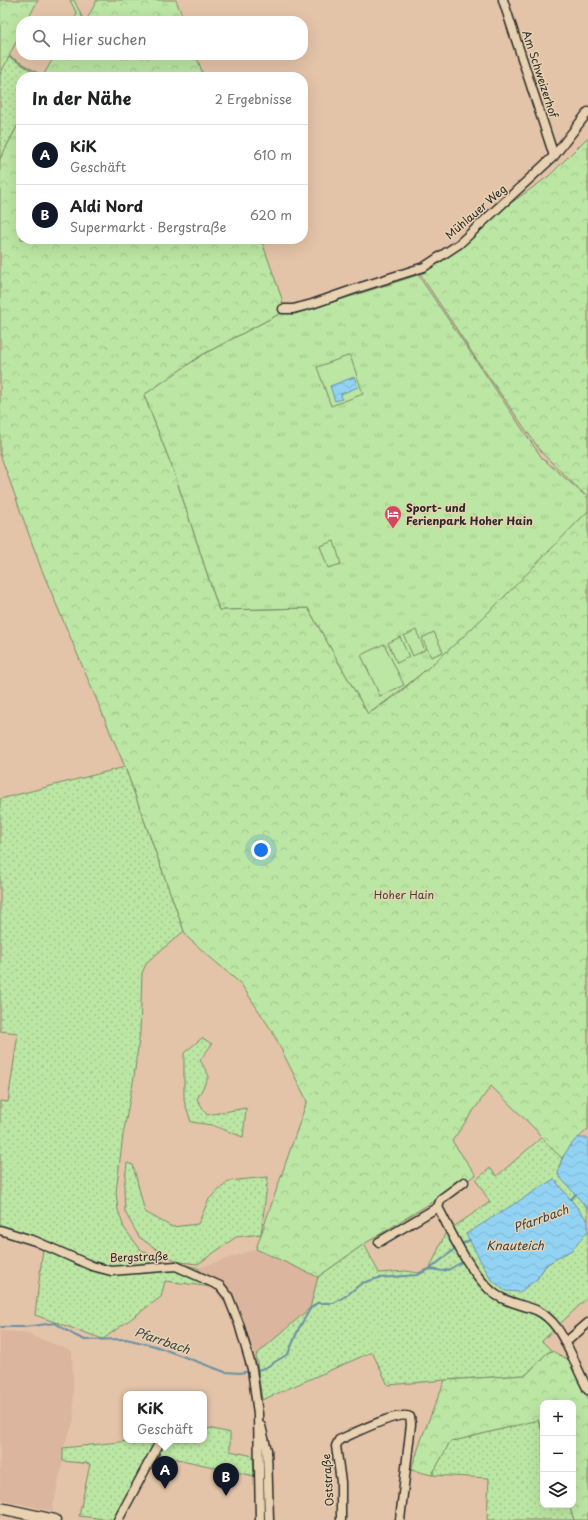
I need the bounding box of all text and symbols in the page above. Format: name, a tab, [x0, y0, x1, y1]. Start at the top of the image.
search box	[16, 16, 308, 60]
icon: search	[30, 27, 52, 49]
text: Hier suchen	[62, 27, 147, 50]
street label: Am Schweizerhof	[518, 28, 563, 120]
text: In der Nähe	[32, 85, 131, 111]
text: 2 Ergebnisse	[215, 89, 292, 108]
text: KiK	[70, 134, 97, 157]
text: A	[40, 145, 50, 164]
text: 610 m	[253, 145, 292, 164]
text: Geschäft	[70, 157, 126, 176]
street label: Mühlauer Weg	[441, 180, 510, 243]
text: Aldi Nord	[70, 194, 143, 217]
text: B	[41, 205, 49, 224]
text: 620 m	[250, 205, 292, 224]
text: Supermarkt · Bergstraße	[70, 217, 226, 236]
place label: Sport- und Ferienpark Hoher Hain	[406, 499, 533, 529]
hotel icon: Sport- und Ferienpark Hoher Hain	[383, 504, 403, 529]
your location	[251, 840, 271, 860]
park label: Hoher Hain	[374, 886, 434, 903]
water label: Pfarrbach	[511, 1199, 572, 1236]
water label: Knauteich	[486, 1236, 545, 1254]
street label: Bergstraße	[109, 1247, 169, 1266]
water label: Pfarrbach	[132, 1322, 193, 1358]
popup	[123, 1391, 207, 1443]
text: KiK	[137, 1396, 164, 1419]
map controls	[540, 1400, 576, 1508]
button: +	[540, 1400, 576, 1436]
text: Geschäft	[137, 1419, 193, 1438]
button: −	[540, 1436, 576, 1472]
street label: Oststraße	[317, 1453, 338, 1507]
pin: A	[152, 1456, 178, 1489]
pin: B	[213, 1463, 239, 1496]
button: layers	[540, 1472, 576, 1508]

